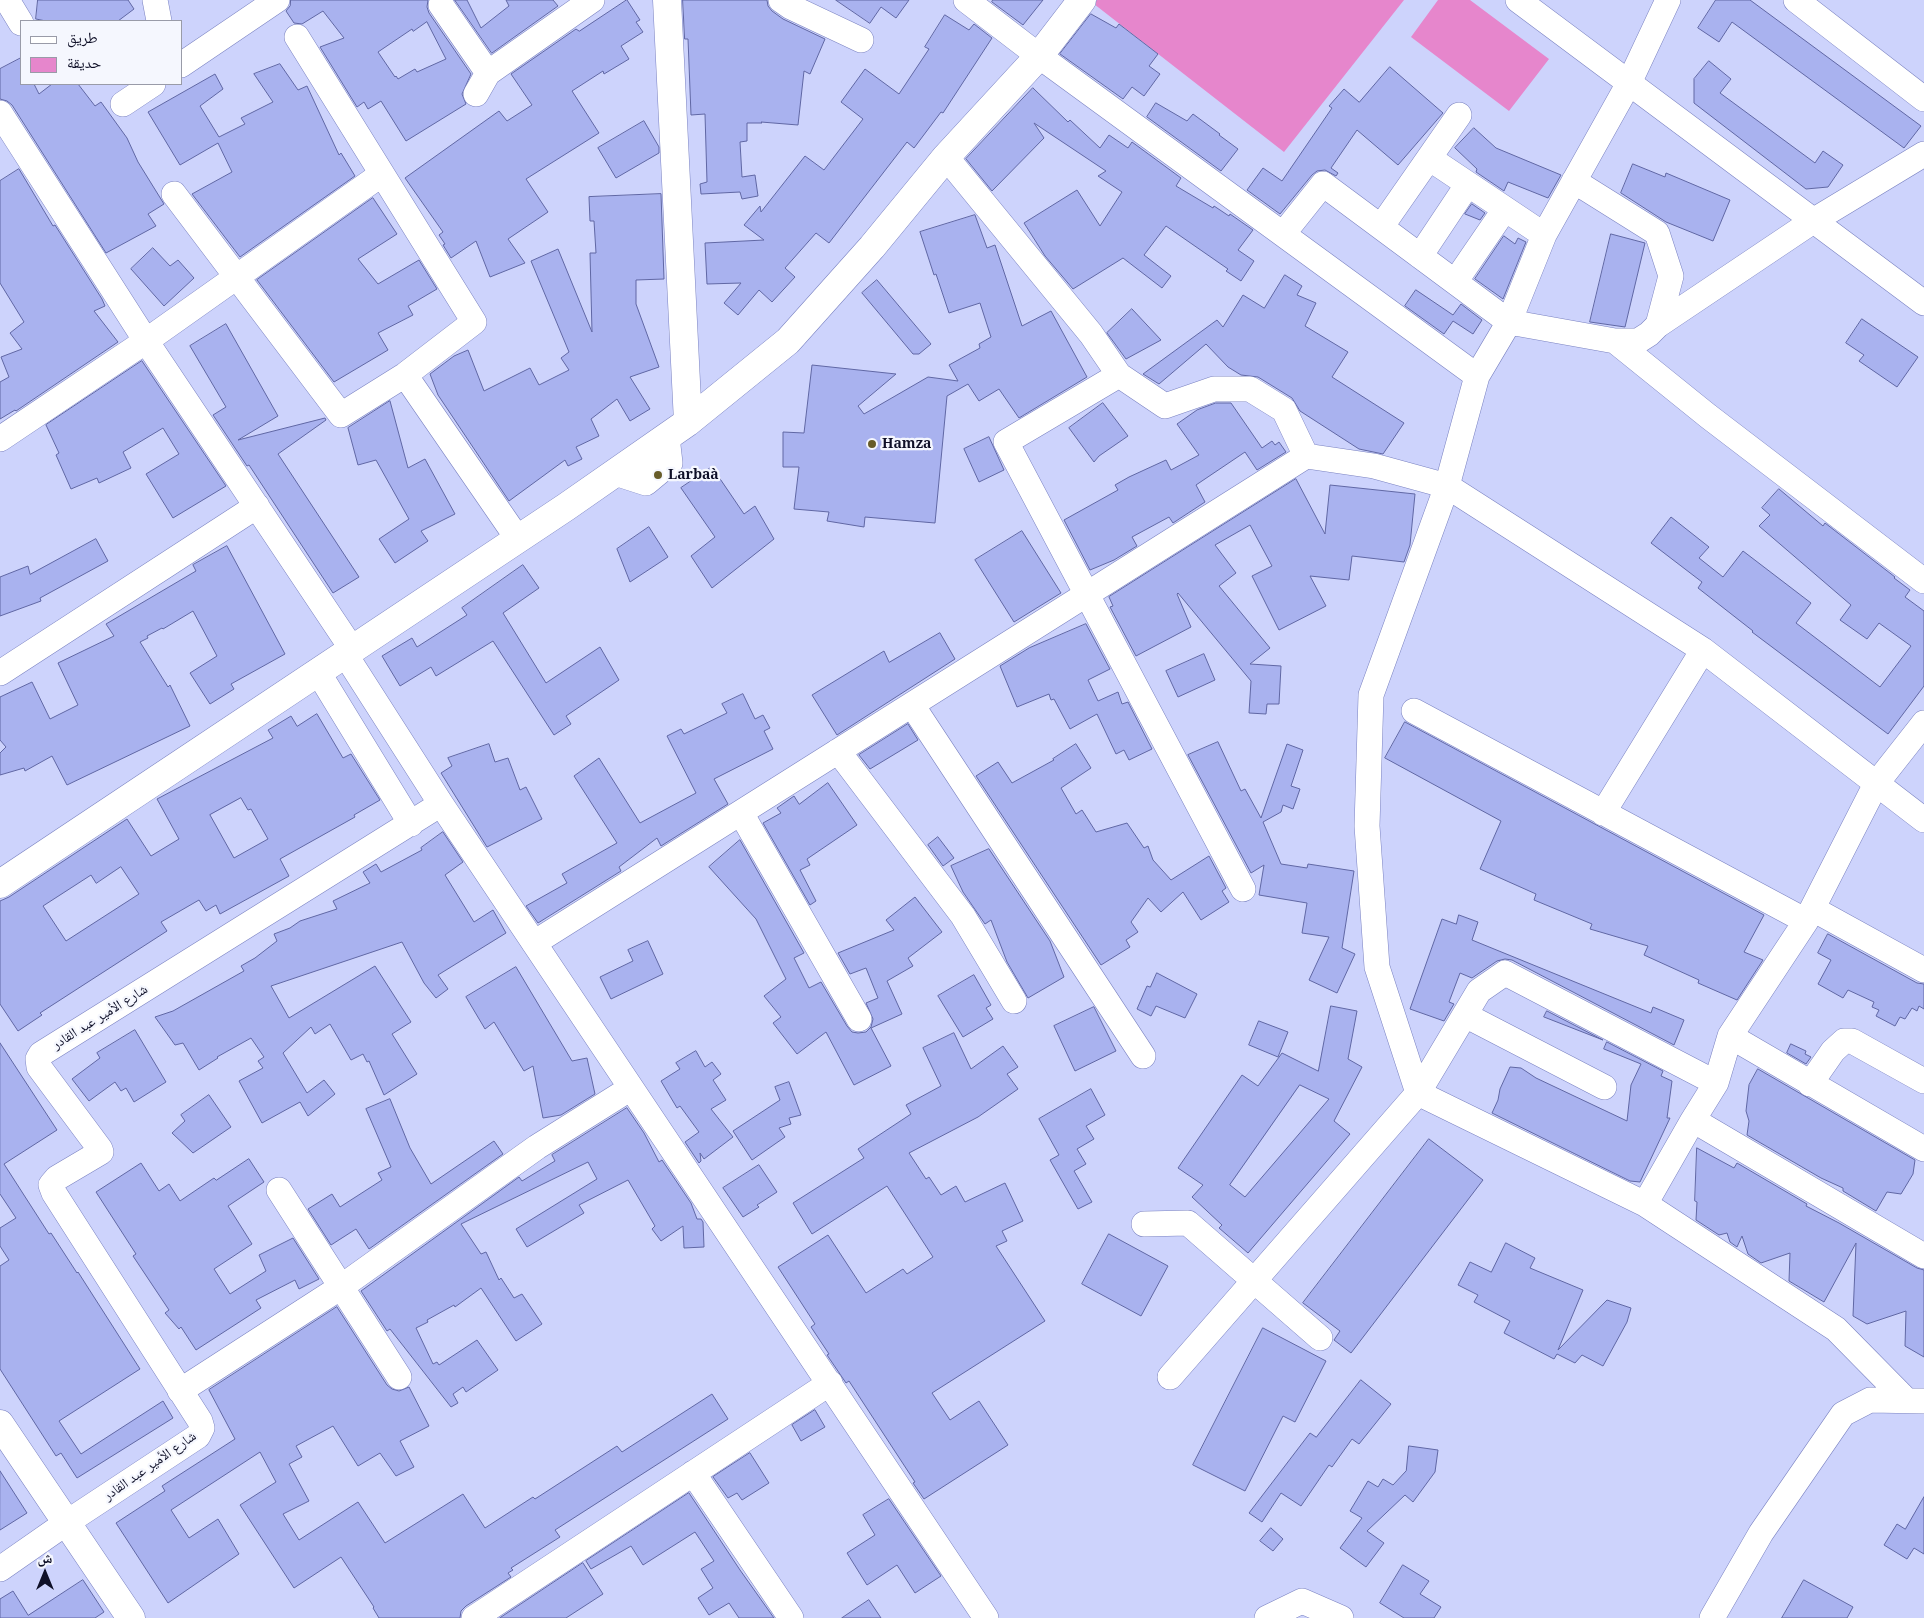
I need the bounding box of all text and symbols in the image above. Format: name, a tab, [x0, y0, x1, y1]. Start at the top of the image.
legend	[20, 20, 182, 85]
text: طريق	[67, 27, 98, 47]
text: حديقة	[67, 52, 101, 72]
place label: Hamza	[882, 436, 931, 452]
marker: Hamza	[866, 438, 878, 450]
place label: Larbaà	[668, 467, 719, 483]
marker: Larbaà	[652, 469, 664, 481]
street label: شارع الأمير عبد القادر	[49, 981, 151, 1053]
street label: شارع الأمير عبد القادر	[100, 1428, 200, 1504]
north arrow	[20, 1548, 70, 1598]
text: ش	[38, 1548, 52, 1567]

